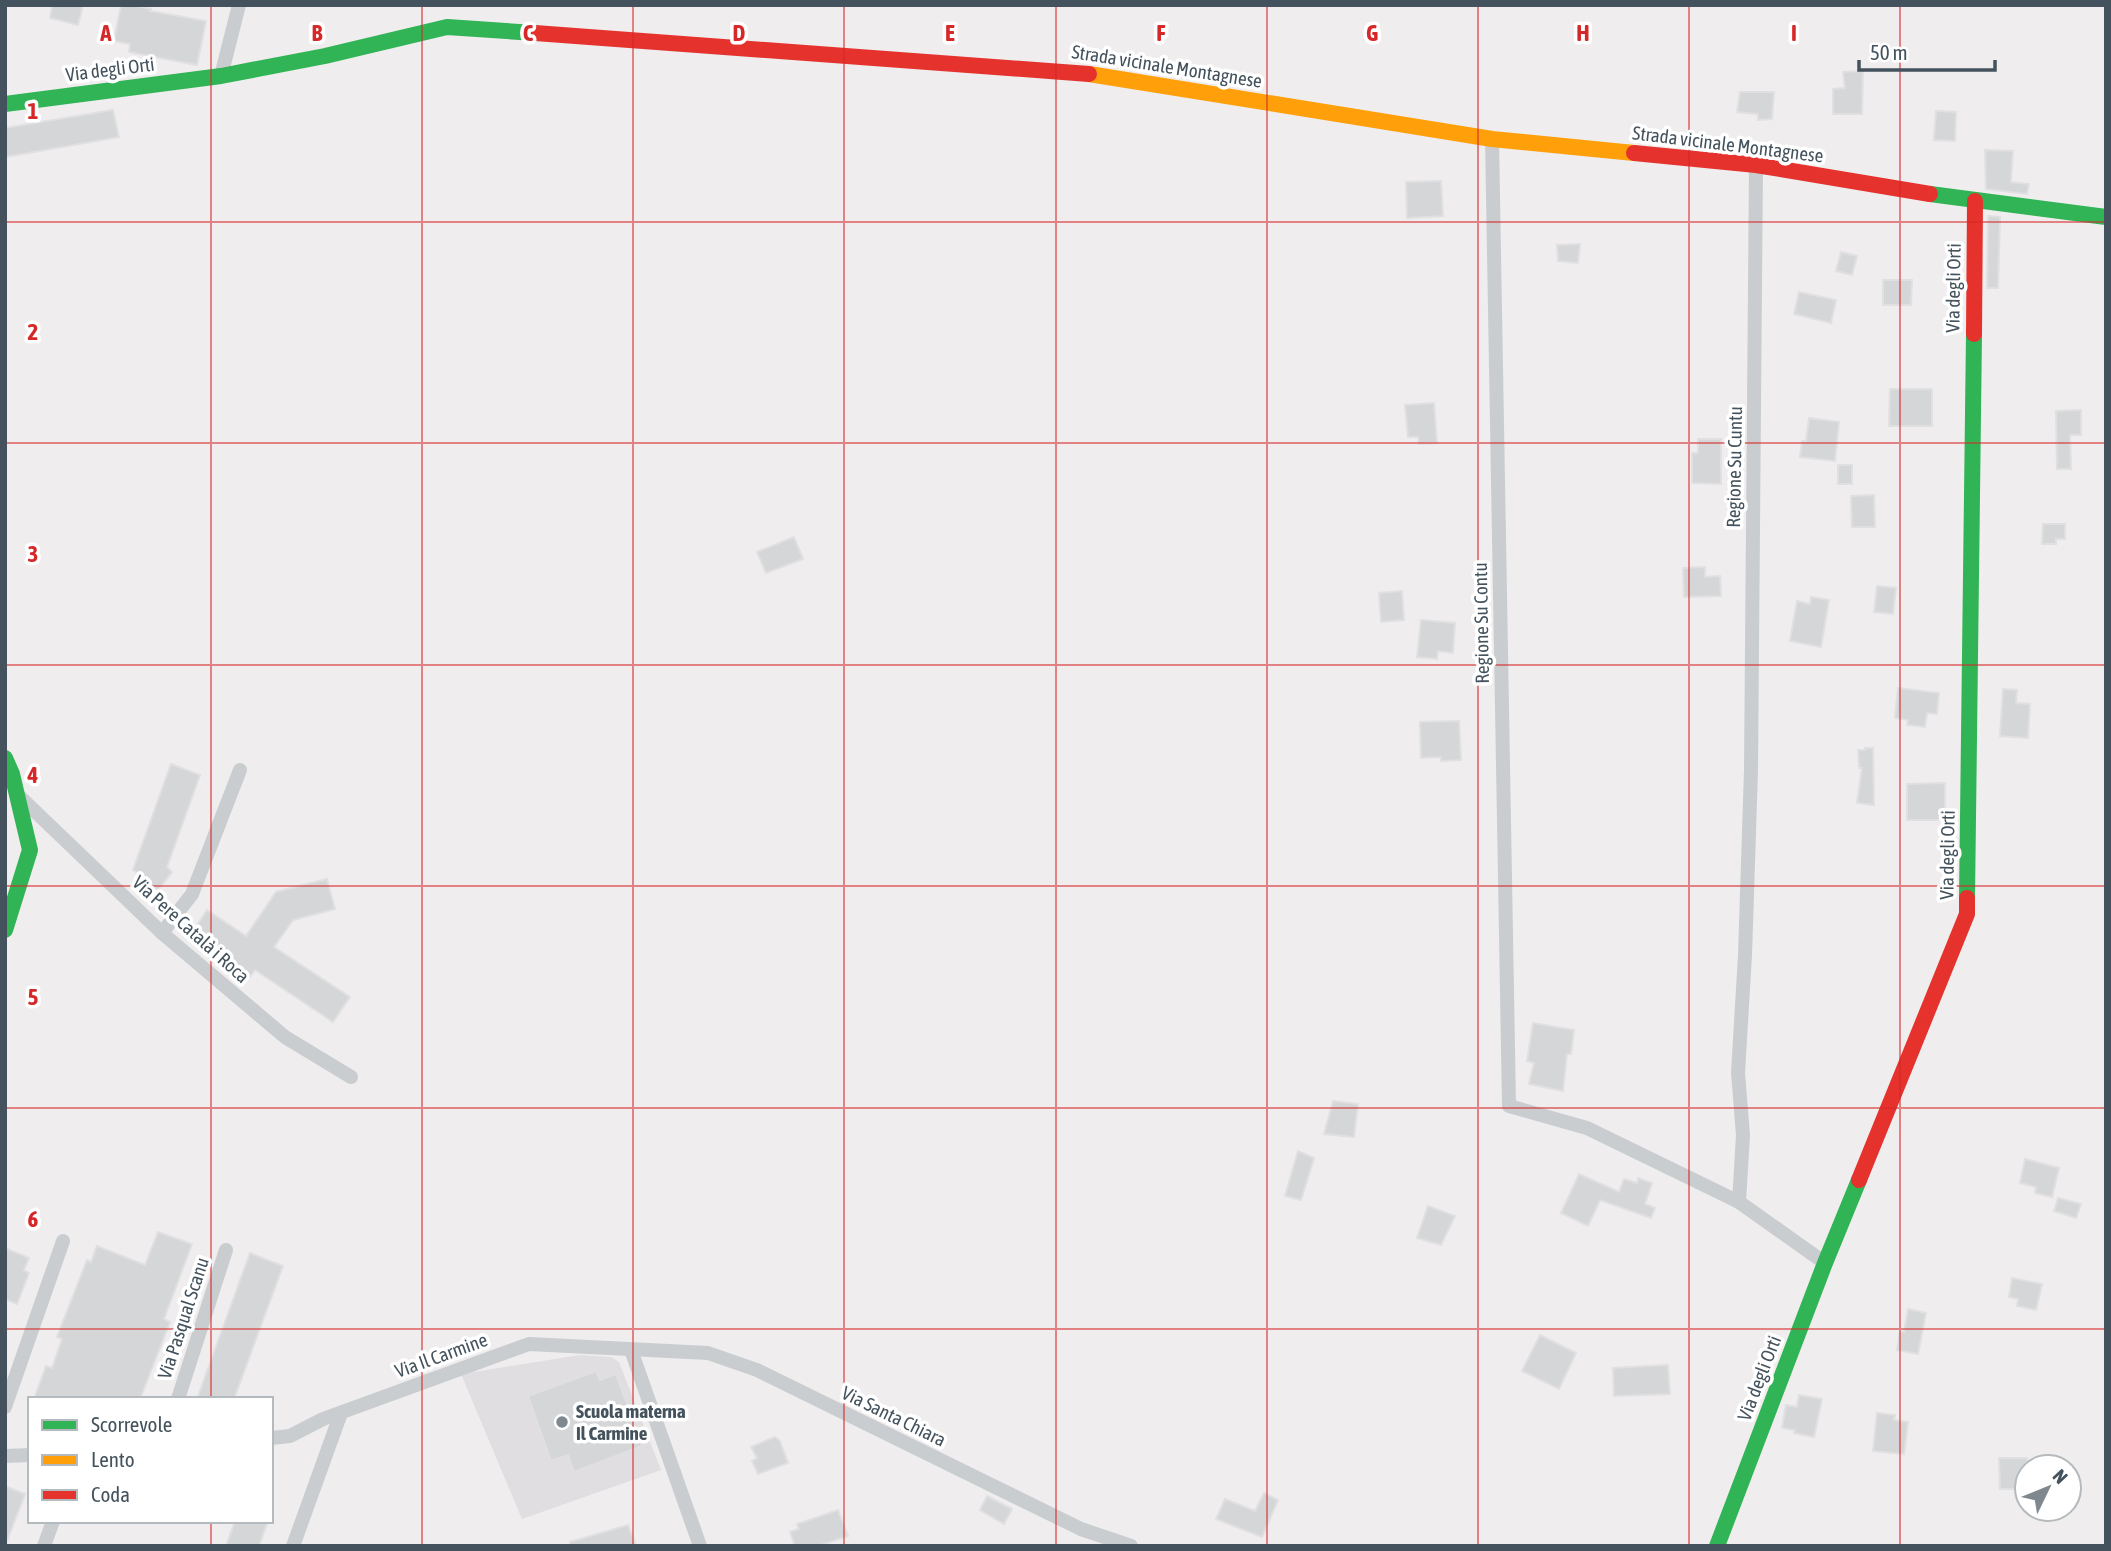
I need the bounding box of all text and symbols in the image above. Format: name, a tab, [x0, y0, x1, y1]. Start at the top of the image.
text: A	[99, 20, 112, 46]
text: B	[312, 20, 323, 46]
text: C	[523, 20, 534, 46]
text: D	[733, 20, 746, 46]
text: E	[945, 20, 955, 46]
text: F	[1156, 20, 1166, 46]
text: G	[1366, 20, 1378, 46]
text: H	[1576, 20, 1590, 46]
text: I	[1791, 20, 1797, 46]
scale bar	[1859, 28, 1996, 72]
street label: Strada vicinale Montagnese	[1070, 40, 1264, 92]
text: 50 m	[1870, 40, 1908, 64]
street label: Via degli Orti	[64, 53, 156, 85]
text: 1	[28, 98, 39, 124]
street label: Strada vicinale Montagnese	[1631, 121, 1825, 167]
street label: Via degli Orti	[1941, 243, 1965, 333]
text: 2	[28, 319, 38, 345]
street label: Regione Su Cuntu	[1722, 406, 1746, 528]
text: 3	[28, 541, 38, 567]
street label: Regione Su Contu	[1469, 562, 1493, 684]
text: 4	[27, 762, 39, 788]
street label: Via degli Orti	[1935, 810, 1959, 900]
street label: Via Pere Català i Roca	[128, 871, 254, 987]
text: 5	[28, 984, 39, 1010]
text: 6	[28, 1206, 39, 1232]
street label: Via Pasqual Scanu	[153, 1254, 213, 1382]
street label: Via Il Carmine	[392, 1328, 490, 1382]
street label: Via degli Orti	[1733, 1332, 1785, 1424]
street label: Via Santa Chiara	[838, 1381, 950, 1451]
legend	[28, 1397, 273, 1523]
place label: Scuola materna Il Carmine	[576, 1400, 686, 1444]
text: Scorrevole	[91, 1412, 172, 1436]
marker: Scuola materna Il Carmine	[554, 1414, 570, 1430]
text: Lento	[91, 1447, 135, 1471]
north arrow	[2013, 1453, 2083, 1523]
text: N	[2049, 1465, 2072, 1488]
text: Coda	[91, 1482, 130, 1506]

